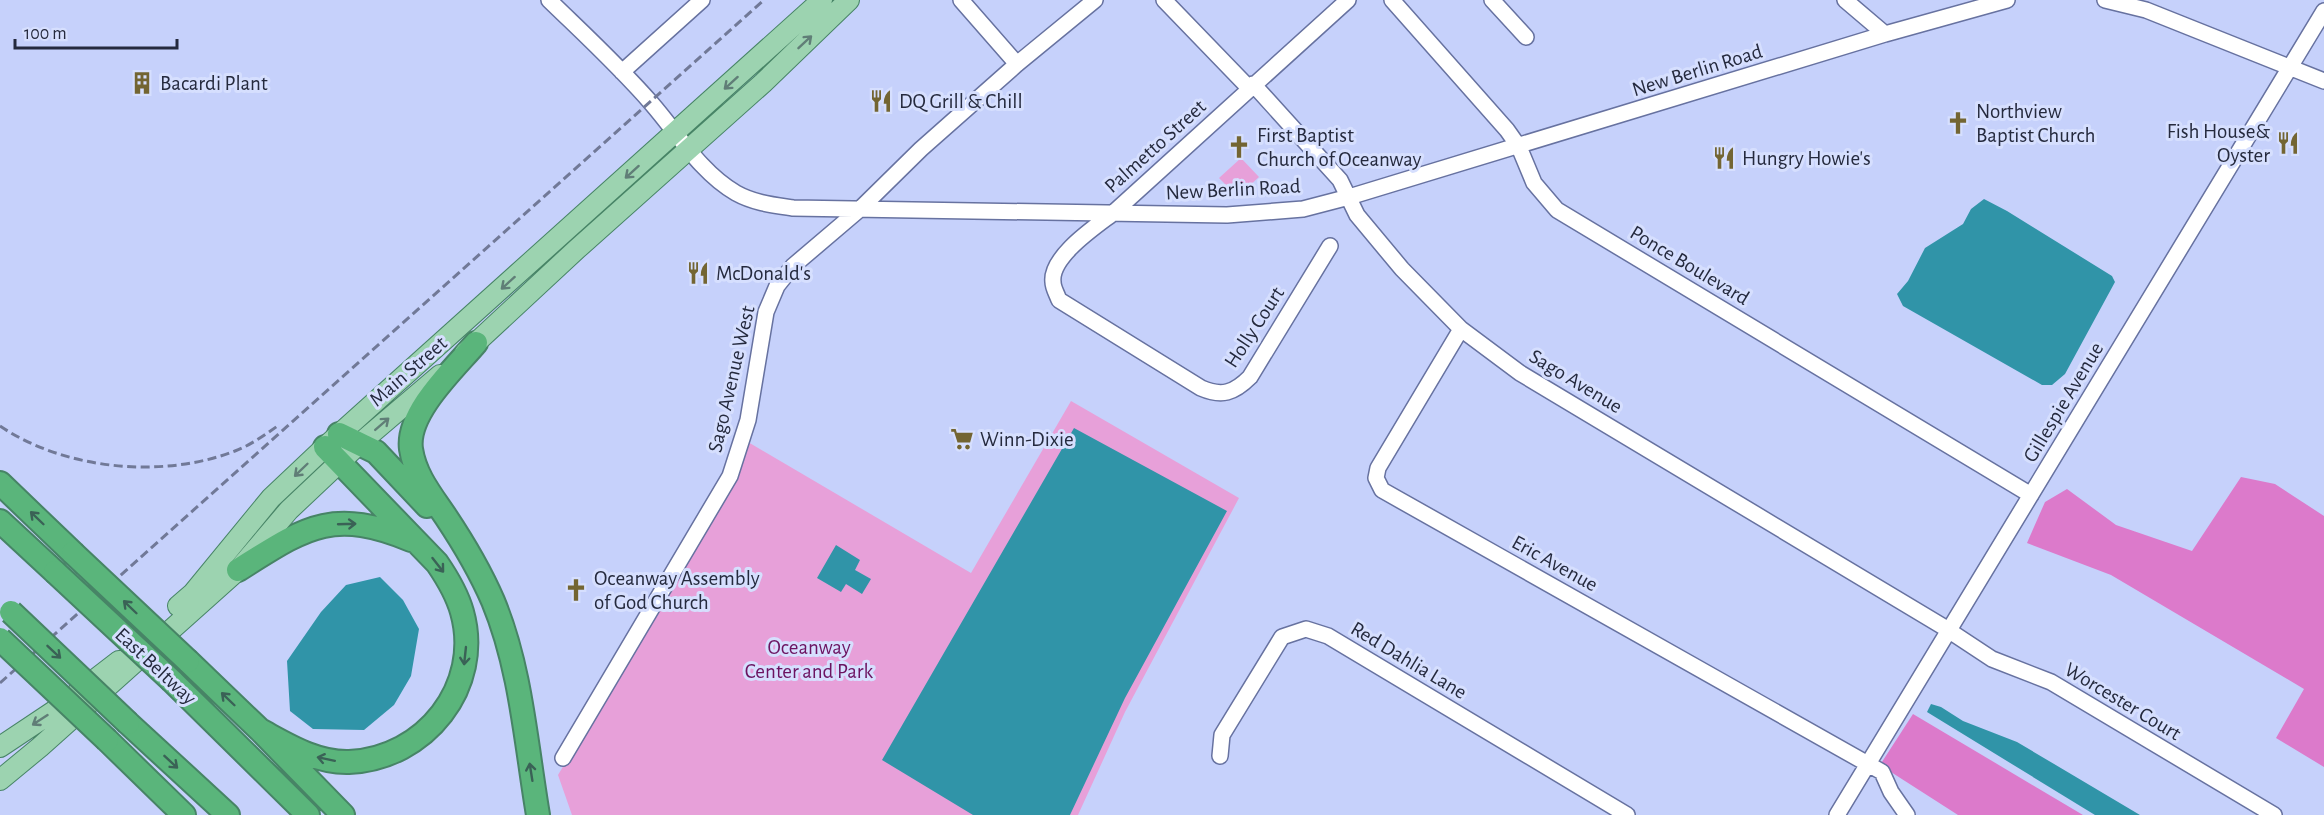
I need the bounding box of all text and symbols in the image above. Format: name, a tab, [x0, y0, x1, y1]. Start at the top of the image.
scale bar	[15, 12, 177, 50]
text: 100 m	[24, 25, 67, 43]
one-way arrow	[797, 36, 812, 50]
street label: New Berlin Road	[1629, 41, 1765, 100]
building icon: Bacardi Plant	[129, 70, 155, 96]
place label: Bacardi Plant	[160, 73, 268, 94]
one-way arrow	[724, 76, 739, 90]
restaurant icon: DQ Grill & Chill	[868, 88, 894, 114]
place label: DQ Grill & Chill	[899, 91, 1023, 112]
street label: Palmetto Street	[1101, 96, 1210, 197]
place label: Northview Baptist Church	[1976, 101, 2096, 146]
church icon: Northview Baptist Church	[1945, 110, 1971, 136]
place label: Fish House& Oyster	[2167, 121, 2270, 166]
place label: First Baptist Church of Oceanway	[1257, 125, 1422, 170]
restaurant icon: Fish House& Oyster	[2275, 130, 2301, 156]
church icon: First Baptist Church of Oceanway	[1226, 134, 1252, 160]
restaurant icon: Hungry Howie's	[1711, 145, 1737, 171]
place label: Hungry Howie's	[1742, 148, 1871, 169]
one-way arrow	[625, 165, 640, 179]
street label: New Berlin Road	[1165, 175, 1301, 204]
street label: Ponce Boulevard	[1627, 222, 1753, 309]
restaurant icon: McDonald's	[685, 260, 711, 286]
place label: McDonald's	[716, 263, 811, 284]
one-way arrow	[501, 276, 516, 290]
street label: Holly Court	[1221, 283, 1288, 372]
street label: Sago Avenue West	[704, 303, 759, 454]
street label: Main Street	[366, 332, 451, 410]
street label: Gillespie Avenue	[2019, 339, 2107, 466]
street label: Sago Avenue	[1526, 346, 1626, 417]
one-way arrow	[374, 417, 389, 431]
supermarket icon: Winn-Dixie	[949, 426, 975, 452]
place label: Winn-Dixie	[980, 429, 1074, 450]
one-way arrow	[294, 463, 309, 477]
one-way arrow	[29, 511, 44, 525]
one-way arrow	[337, 518, 357, 529]
street label: Eric Avenue	[1508, 531, 1601, 596]
one-way arrow	[431, 557, 444, 573]
place label: Oceanway Assembly of God Church	[594, 568, 760, 613]
church icon: Oceanway Assembly of God Church	[563, 577, 589, 603]
one-way arrow	[123, 599, 138, 614]
street label: Red Dahlia Lane	[1347, 618, 1470, 703]
street label: East Beltway	[111, 624, 200, 709]
park label: Oceanway Center and Park	[745, 637, 874, 682]
one-way arrow	[46, 645, 61, 660]
one-way arrow	[459, 645, 470, 665]
street label: Worcester Court	[2061, 659, 2185, 744]
one-way arrow	[220, 692, 235, 706]
one-way arrow	[32, 714, 49, 727]
one-way arrow	[317, 752, 336, 764]
one-way arrow	[163, 755, 178, 769]
one-way arrow	[525, 763, 536, 783]

